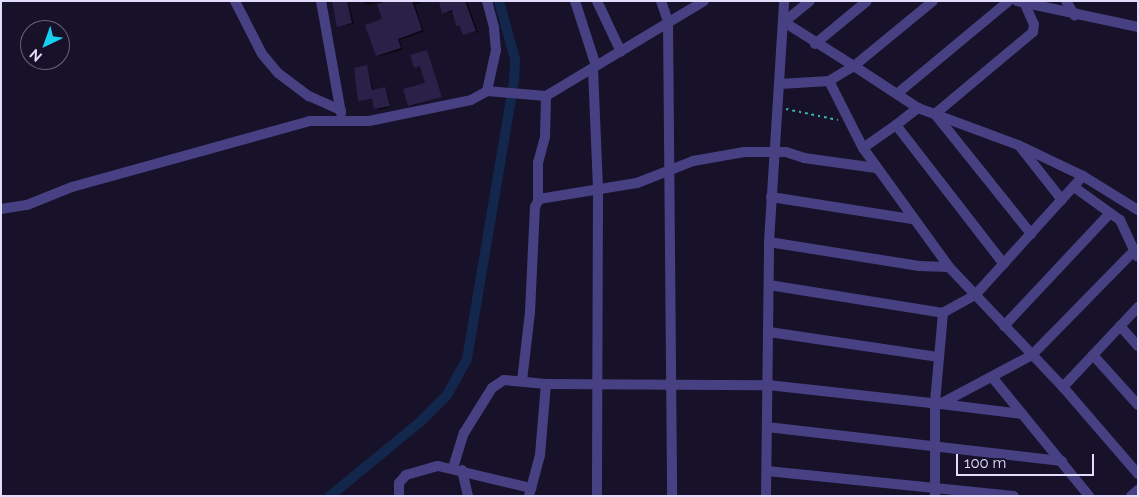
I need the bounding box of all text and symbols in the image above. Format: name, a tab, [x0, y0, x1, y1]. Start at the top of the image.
north arrow	[20, 20, 70, 70]
text: N	[26, 46, 45, 65]
scale bar	[959, 444, 1096, 476]
text: 100 m	[964, 454, 1006, 472]

